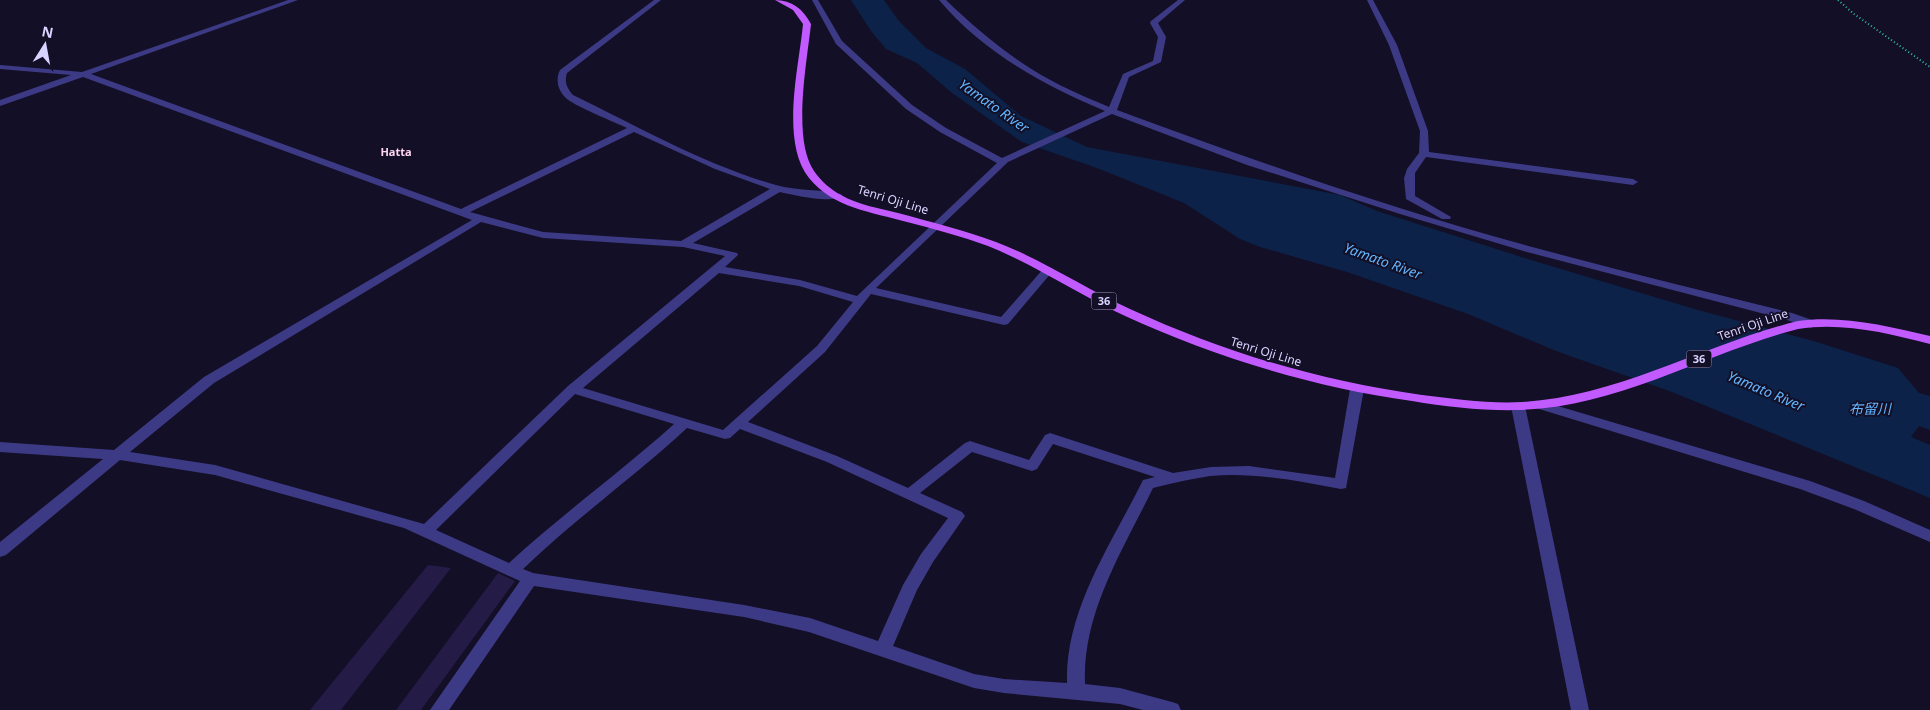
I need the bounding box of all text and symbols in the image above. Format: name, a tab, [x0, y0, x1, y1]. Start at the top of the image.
north arrow	[20, 20, 70, 70]
text: N	[40, 21, 55, 42]
water label: Yamato River	[955, 74, 1033, 137]
district label: Hatta	[380, 144, 412, 159]
street label: Tenri Oji Line	[856, 181, 931, 218]
water label: Yamato River	[1342, 238, 1425, 284]
road number: 36	[1092, 292, 1116, 310]
street label: Tenri Oji Line	[1715, 304, 1791, 345]
street label: Tenri Oji Line	[1229, 333, 1304, 370]
road number: 36	[1686, 350, 1712, 368]
water label: Yamato River	[1725, 366, 1808, 415]
water label: 布留川	[1849, 399, 1893, 418]

